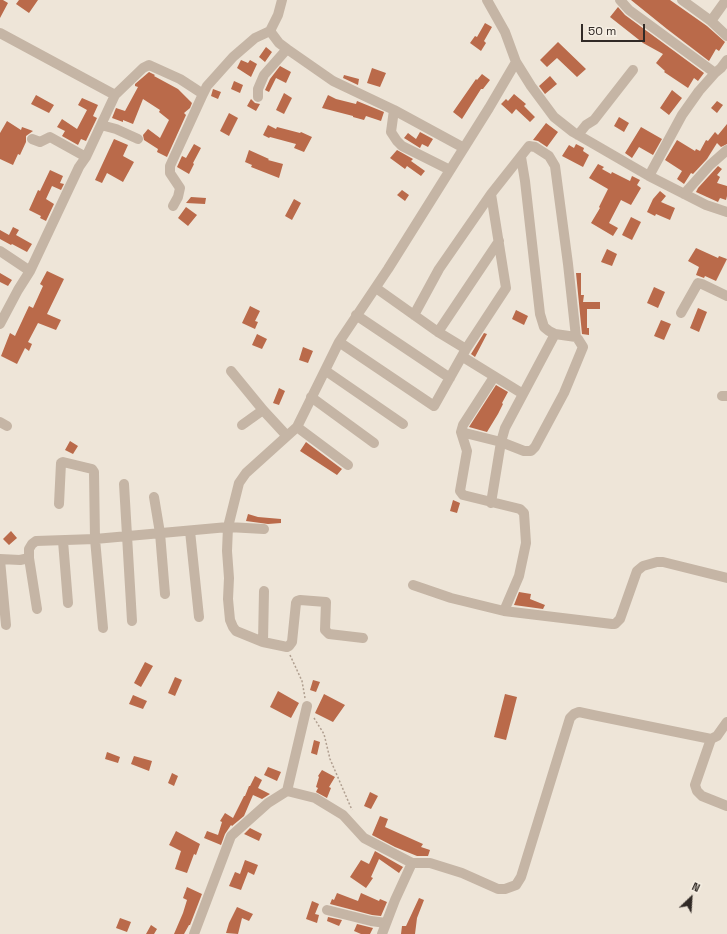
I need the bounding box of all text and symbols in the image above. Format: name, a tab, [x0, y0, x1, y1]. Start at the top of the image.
scale bar	[583, 16, 647, 42]
text: 50 m	[588, 23, 616, 39]
north arrow	[671, 878, 711, 918]
text: N	[690, 879, 702, 895]

